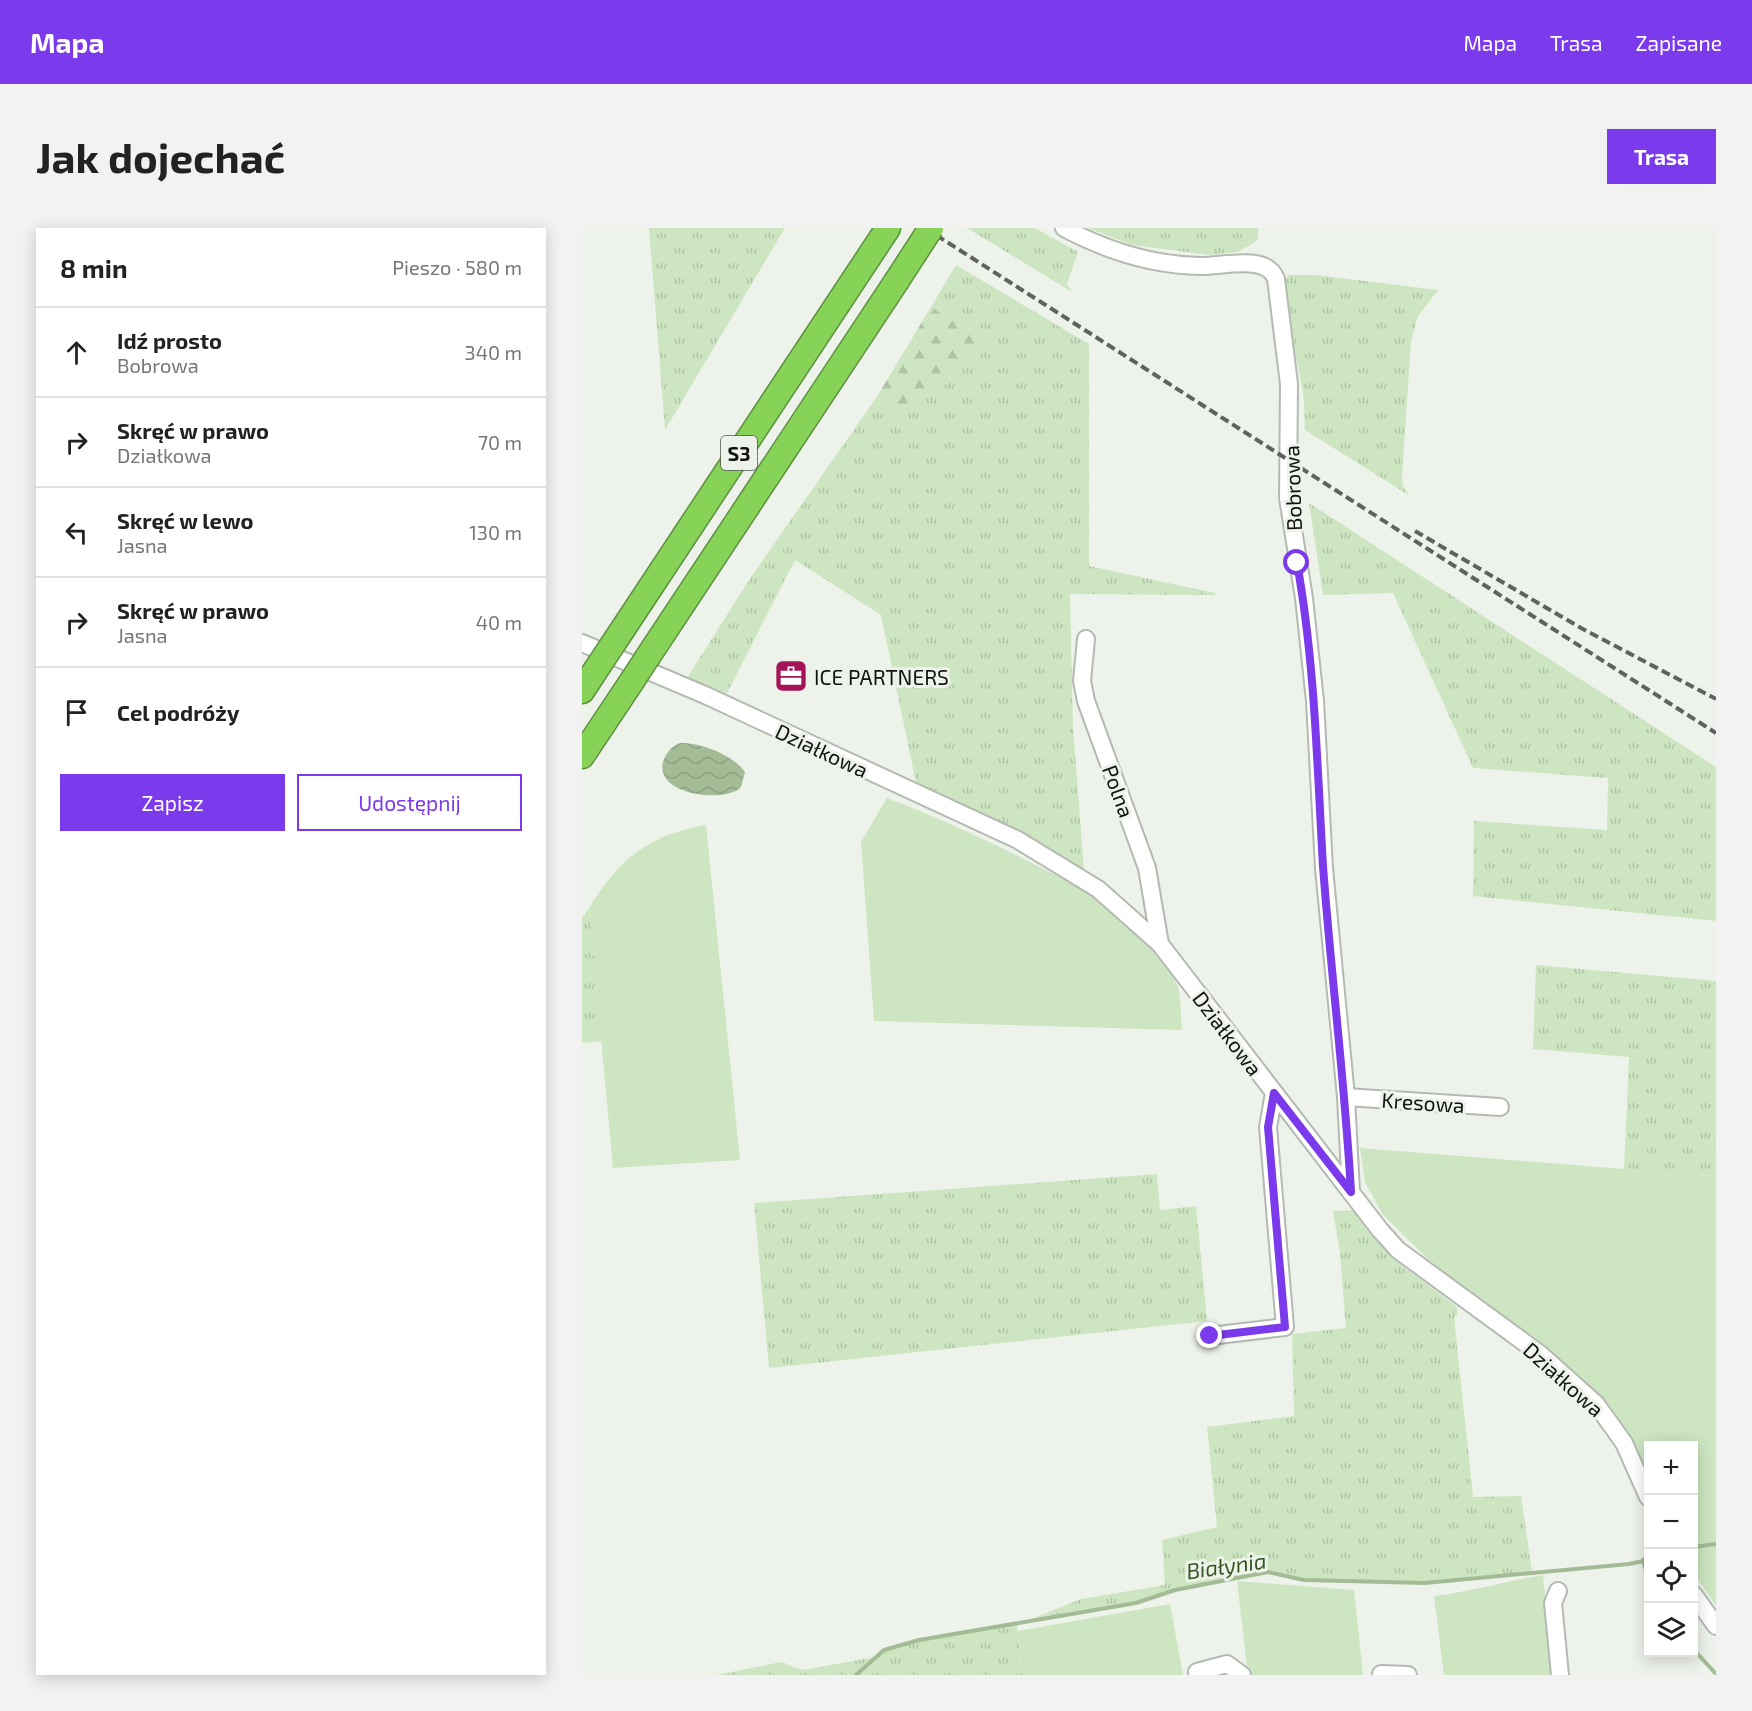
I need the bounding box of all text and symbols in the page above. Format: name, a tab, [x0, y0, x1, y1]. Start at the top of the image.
text: Mapa	[30, 25, 104, 59]
text: Mapa	[1463, 30, 1517, 55]
text: Trasa	[1550, 30, 1603, 55]
text: Zapisane	[1636, 30, 1722, 55]
button: Trasa	[1607, 129, 1716, 184]
text: Jak dojechać	[36, 131, 285, 181]
text: 8 min	[60, 252, 128, 283]
text: Pieszo · 580 m	[392, 255, 522, 279]
text: Idź prosto	[117, 327, 222, 353]
icon: ahead	[60, 336, 93, 369]
text: 340 m	[465, 340, 522, 364]
text: Bobrowa	[117, 353, 199, 377]
text: Skręć w prawo	[117, 417, 269, 443]
icon: right	[60, 426, 93, 459]
text: 70 m	[478, 430, 522, 454]
road number: S3	[721, 436, 757, 470]
text: Działkowa	[117, 443, 212, 467]
street label: Bobrowa	[1278, 445, 1306, 531]
text: Skręć w lewo	[117, 507, 254, 533]
icon: left	[60, 516, 93, 549]
text: 130 m	[469, 520, 522, 544]
text: Jasna	[117, 533, 168, 557]
route start	[1283, 549, 1309, 575]
text: Skręć w prawo	[117, 597, 269, 623]
icon: right	[60, 606, 93, 639]
text: 40 m	[476, 610, 522, 634]
text: Jasna	[117, 623, 168, 647]
office icon: ICE PARTNERS	[773, 658, 809, 694]
place label: ICE PARTNERS	[814, 664, 949, 689]
icon: arrive	[60, 696, 93, 729]
text: Cel podróży	[117, 699, 239, 725]
street label: Działkowa	[772, 718, 872, 782]
street label: Polna	[1098, 761, 1140, 821]
button: Zapisz	[60, 774, 285, 831]
button: Udostępnij	[297, 774, 522, 831]
street label: Działkowa	[1188, 986, 1268, 1080]
street label: Kresowa	[1381, 1087, 1465, 1117]
route end	[1196, 1322, 1222, 1348]
street label: Działkowa	[1519, 1336, 1609, 1422]
map controls	[1644, 1441, 1698, 1657]
button: +	[1644, 1441, 1698, 1495]
button: −	[1644, 1495, 1698, 1549]
water label: Białynia	[1184, 1547, 1268, 1584]
button: locate	[1644, 1549, 1698, 1603]
button: layers	[1644, 1603, 1698, 1657]

